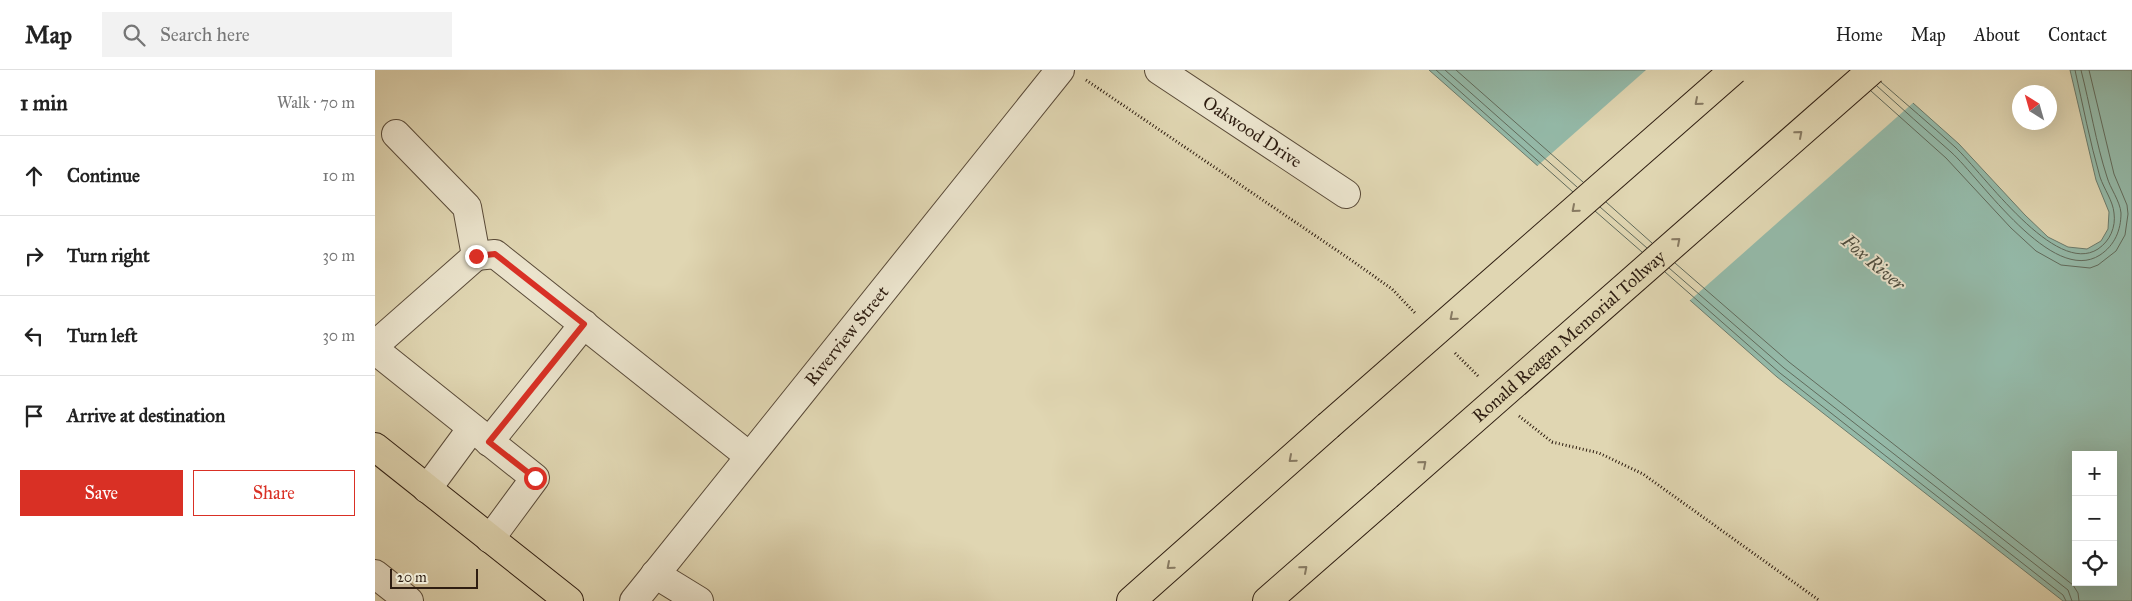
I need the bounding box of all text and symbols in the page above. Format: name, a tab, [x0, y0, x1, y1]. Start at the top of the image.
search box	[102, 12, 452, 57]
text: Map	[25, 20, 72, 50]
icon: search	[120, 21, 148, 49]
text: Search here	[160, 23, 250, 46]
text: Home	[1836, 24, 1883, 46]
text: Map	[1911, 24, 1946, 46]
text: About	[1974, 24, 2020, 46]
text: Contact	[2048, 24, 2107, 46]
north arrow	[2012, 85, 2057, 130]
text: 1 min	[20, 90, 68, 116]
street label: Oakwood Drive	[1199, 91, 1306, 173]
text: Walk · 70 m	[277, 93, 355, 112]
one-way arrow	[1694, 96, 1703, 105]
one-way arrow	[1793, 131, 1802, 140]
icon: ahead	[20, 162, 48, 190]
text: Continue	[67, 164, 140, 187]
text: 10 m	[323, 166, 355, 185]
one-way arrow	[1572, 204, 1581, 213]
water label: Fox River	[1837, 229, 1911, 296]
one-way arrow	[1671, 238, 1680, 247]
icon: right	[20, 242, 48, 270]
text: Turn right	[67, 244, 150, 267]
route end	[465, 245, 488, 268]
street label: Ronald Reagan Memorial Tollway	[1468, 245, 1670, 427]
text: 30 m	[322, 246, 355, 265]
street label: Riverview Street	[800, 281, 894, 390]
one-way arrow	[1450, 311, 1459, 320]
icon: left	[20, 322, 48, 350]
text: Turn left	[67, 324, 137, 347]
text: 30 m	[322, 326, 355, 345]
icon: arrive	[20, 402, 48, 430]
text: Arrive at destination	[67, 404, 225, 427]
map controls	[2072, 451, 2117, 586]
button: +	[2072, 451, 2117, 496]
one-way arrow	[1288, 453, 1297, 462]
one-way arrow	[1418, 461, 1427, 470]
route start	[524, 467, 547, 490]
button: Save	[20, 470, 183, 516]
button: Share	[193, 470, 355, 516]
button: −	[2072, 496, 2117, 541]
button: locate	[2072, 541, 2117, 586]
one-way arrow	[1167, 560, 1176, 569]
scale bar	[390, 566, 477, 589]
one-way arrow	[1298, 566, 1307, 575]
text: 20 m	[397, 569, 427, 586]

